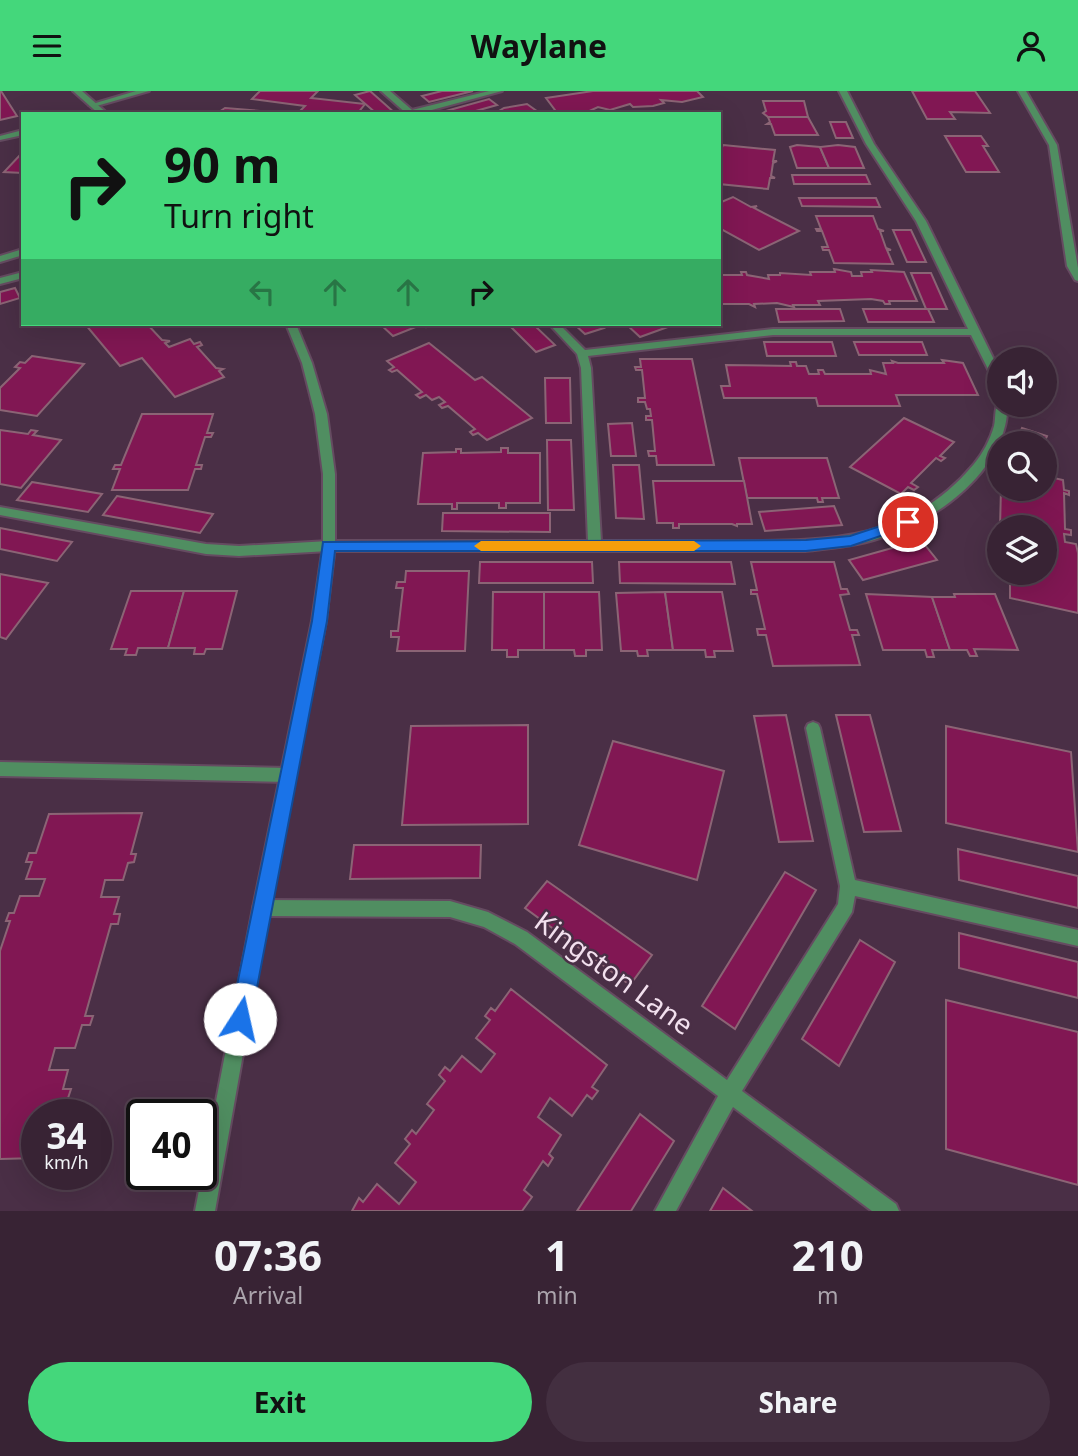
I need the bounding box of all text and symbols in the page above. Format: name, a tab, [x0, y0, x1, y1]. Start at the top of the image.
text: Waylane	[471, 24, 607, 67]
icon: menu	[28, 27, 66, 65]
icon: person	[1012, 27, 1050, 65]
text: 90 m	[164, 131, 281, 197]
icon: right	[49, 140, 140, 231]
text: Turn right	[164, 194, 314, 237]
icon: left	[243, 273, 281, 311]
icon: ahead	[316, 273, 354, 311]
icon: ahead	[389, 273, 427, 311]
icon: right	[462, 273, 500, 311]
map controls	[987, 347, 1057, 585]
button: sound	[987, 347, 1057, 417]
button: search	[987, 431, 1057, 501]
pin	[878, 492, 938, 552]
icon: arrive	[889, 503, 927, 541]
button: layers	[987, 515, 1057, 585]
street label: Kingston Lane	[528, 902, 702, 1043]
position arrow	[203, 982, 277, 1056]
speed limit sign: 40	[126, 1099, 217, 1190]
text: 34	[46, 1112, 87, 1159]
text: km/h	[44, 1150, 89, 1174]
text: 07:36	[214, 1226, 322, 1283]
text: 1	[545, 1226, 569, 1283]
text: 210	[792, 1226, 864, 1283]
text: Arrival	[233, 1279, 303, 1311]
text: min	[536, 1279, 578, 1311]
text: m	[817, 1279, 839, 1311]
button: Exit	[28, 1362, 532, 1442]
button: Share	[546, 1362, 1050, 1442]

